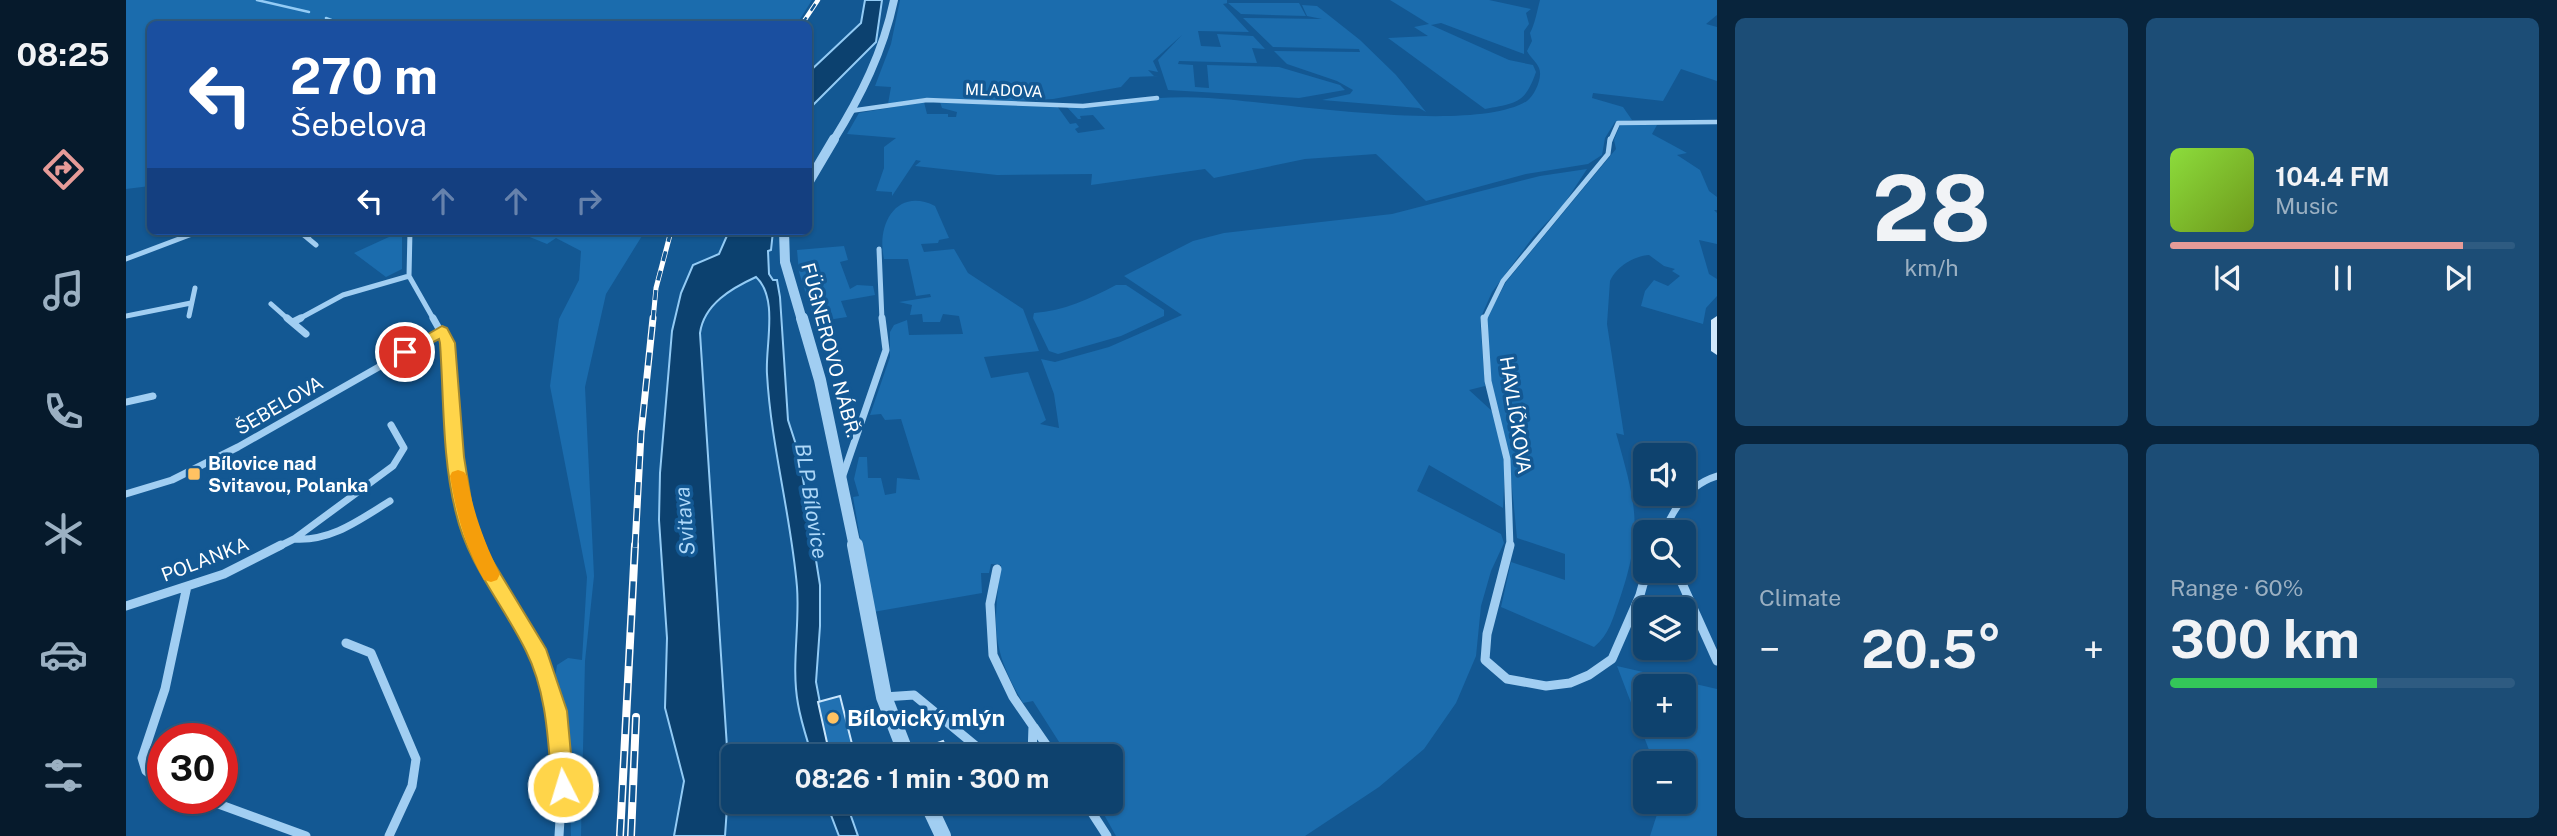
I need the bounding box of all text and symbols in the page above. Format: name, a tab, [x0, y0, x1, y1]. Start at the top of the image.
text: 08:25	[16, 36, 110, 73]
text: 270 m	[290, 47, 438, 105]
icon: left	[175, 49, 266, 140]
street label: MLADOVA	[965, 80, 1043, 101]
text: Šebelova	[290, 106, 427, 143]
icon: directions	[39, 145, 88, 194]
text: 28	[1872, 155, 1991, 261]
text: 104.4 FM	[2275, 161, 2390, 192]
icon: left	[351, 182, 389, 220]
icon: ahead	[424, 182, 462, 220]
icon: ahead	[497, 182, 535, 220]
icon: right	[570, 182, 608, 220]
text: Music	[2275, 192, 2339, 219]
text: km/h	[1904, 254, 1959, 281]
icon: previous	[2209, 259, 2247, 297]
icon: pause	[2324, 259, 2362, 297]
icon: next	[2439, 259, 2477, 297]
street label: FÜGNEROVO NÁBŘ.	[797, 260, 865, 440]
icon: music	[39, 266, 88, 315]
pin	[375, 322, 435, 382]
icon: arrive	[386, 333, 424, 371]
street label: HAVLÍČKOVA	[1496, 355, 1536, 475]
street label: ŠEBELOVA	[231, 371, 327, 439]
icon: phone	[39, 387, 88, 436]
water label: BLP Bílovice	[790, 441, 833, 561]
map controls	[1633, 443, 1696, 814]
button: sound	[1633, 443, 1696, 506]
place label: Bílovice nad Svitavou, Polanka	[208, 452, 368, 496]
marker: Bílovice nad Svitavou, Polanka	[186, 466, 202, 482]
water label: Svitava	[669, 486, 700, 556]
icon: climate	[39, 509, 88, 558]
button: search	[1633, 520, 1696, 583]
street label: POLANKA	[158, 532, 252, 586]
text: Range · 60%	[2170, 574, 2303, 601]
text: Climate	[1759, 584, 1841, 611]
button: layers	[1633, 597, 1696, 660]
text: 300 km	[2170, 609, 2360, 670]
text: 20.5°	[1861, 619, 2002, 680]
text: −	[1759, 627, 1780, 672]
text: +	[2083, 627, 2104, 672]
icon: car	[39, 630, 88, 679]
button: +	[1633, 674, 1696, 737]
place label: Bílovický mlýn	[847, 704, 1005, 731]
marker: Bílovický mlýn	[825, 710, 841, 726]
speed limit sign: 30	[147, 723, 238, 814]
position arrow	[526, 750, 600, 824]
icon: filters	[39, 751, 88, 800]
button: −	[1633, 751, 1696, 814]
text: 08:26 · 1 min · 300 m	[795, 763, 1049, 794]

